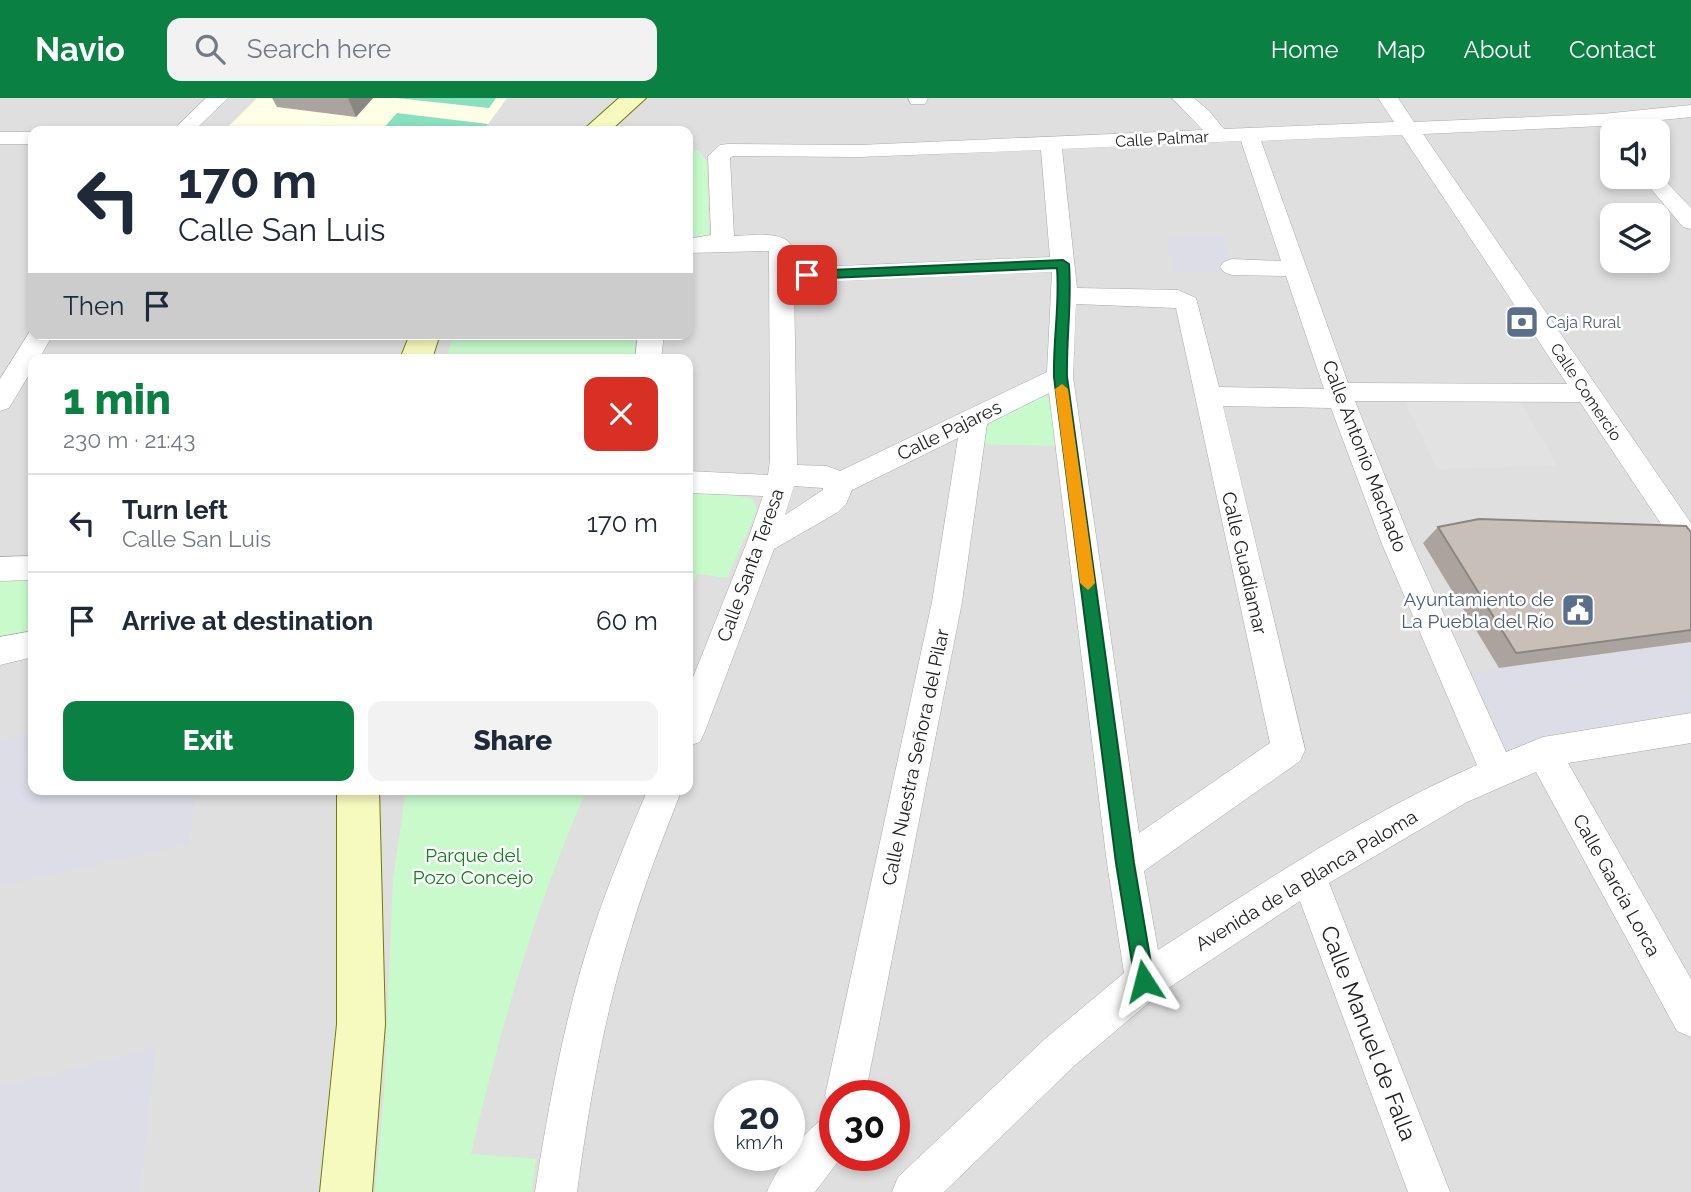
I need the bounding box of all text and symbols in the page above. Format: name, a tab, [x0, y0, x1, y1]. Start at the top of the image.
search box	[167, 18, 657, 81]
text: Navio	[35, 30, 125, 69]
icon: search	[191, 30, 229, 68]
text: Search here	[247, 34, 391, 64]
text: Home	[1271, 35, 1339, 64]
text: Map	[1377, 35, 1425, 64]
text: About	[1463, 35, 1531, 64]
text: Contact	[1569, 35, 1656, 64]
map controls	[1600, 119, 1670, 273]
button: sound	[1600, 119, 1670, 189]
street label: Calle Palmar	[1115, 127, 1210, 151]
text: 170 m	[178, 152, 317, 209]
icon: left	[63, 154, 154, 245]
button: layers	[1600, 203, 1670, 273]
text: Calle San Luis	[178, 211, 385, 248]
pin	[777, 245, 837, 305]
icon: arrive	[788, 256, 826, 294]
icon: arrive	[138, 287, 176, 325]
text: Then	[63, 291, 124, 321]
bank icon: Caja Rural	[1503, 303, 1541, 341]
place label: Caja Rural	[1546, 313, 1621, 332]
street label: Calle Comercio	[1546, 340, 1626, 444]
street label: Calle Antonio Machado	[1318, 357, 1412, 555]
text: 1 min	[63, 375, 171, 424]
button: close	[584, 377, 658, 451]
street label: Calle Pajares	[893, 395, 1005, 465]
text: 230 m · 21:43	[63, 426, 195, 453]
street label: Calle Santa Teresa	[712, 485, 788, 645]
street label: Calle Guadiamar	[1218, 490, 1272, 637]
text: Turn left	[122, 495, 228, 525]
icon: left	[63, 504, 101, 542]
text: 170 m	[587, 508, 658, 538]
text: Calle San Luis	[122, 525, 271, 552]
place label: Ayuntamiento de La Puebla del Río	[1401, 588, 1554, 632]
public building icon: Ayuntamiento de La Puebla del Río	[1559, 591, 1597, 629]
icon: arrive	[63, 602, 101, 640]
text: Arrive at destination	[122, 606, 373, 636]
text: 60 m	[596, 606, 658, 636]
street label: Calle Nuestra Señora del Pilar	[877, 626, 953, 887]
button: Exit	[63, 701, 354, 781]
button: Share	[368, 701, 658, 781]
street label: Avenida de la Blanca Paloma	[1191, 805, 1421, 955]
street label: Calle García Lorca	[1569, 810, 1665, 960]
park label: Parque del Pozo Concejo	[413, 844, 533, 888]
street label: Calle Manuel de Falla	[1316, 922, 1422, 1144]
position arrow	[1107, 944, 1181, 1018]
speed limit sign: 30	[819, 1080, 910, 1171]
text: 20	[739, 1096, 780, 1137]
text: km/h	[736, 1132, 783, 1153]

